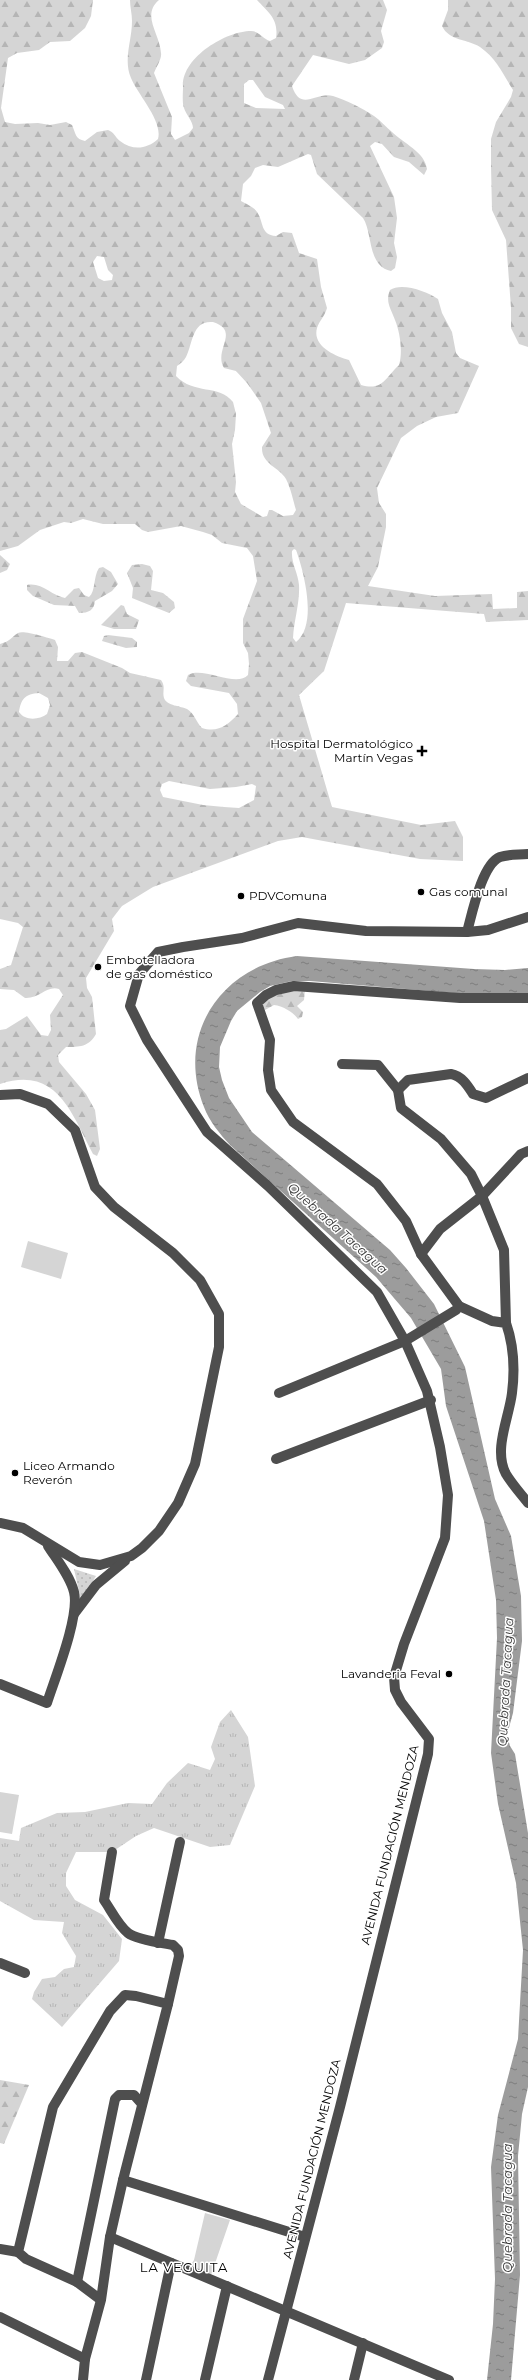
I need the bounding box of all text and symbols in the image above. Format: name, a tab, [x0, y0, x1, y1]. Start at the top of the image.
place label: Hospital Dermatológico Martín Vegas	[270, 736, 413, 765]
marker: Hospital Dermatológico Martín Vegas	[416, 745, 428, 757]
place label: Gas comunal	[429, 884, 508, 899]
marker: Gas comunal	[416, 887, 426, 897]
place label: PDVComuna	[249, 888, 327, 903]
marker: PDVComuna	[236, 891, 246, 901]
place label: Embotelladora de gas doméstico	[106, 952, 213, 981]
marker: Embotelladora de gas doméstico	[93, 962, 103, 972]
water label: Quebrada Tacagua	[285, 1179, 392, 1277]
place label: Liceo Armando Reverón	[23, 1458, 115, 1487]
marker: Liceo Armando Reverón	[10, 1468, 20, 1478]
water label: Quebrada Tacagua	[494, 1617, 516, 1747]
place label: Lavanderia Feval	[341, 1666, 441, 1681]
marker: Lavanderia Feval	[444, 1669, 454, 1679]
street label: AVENIDA FUNDACIÓN MENDOZA	[357, 1743, 422, 1946]
street label: AVENIDA FUNDACIÓN MENDOZA	[279, 2057, 344, 2260]
water label: Quebrada Tacagua	[499, 2143, 515, 2273]
district label: LA VEGUITA	[140, 2259, 228, 2275]

